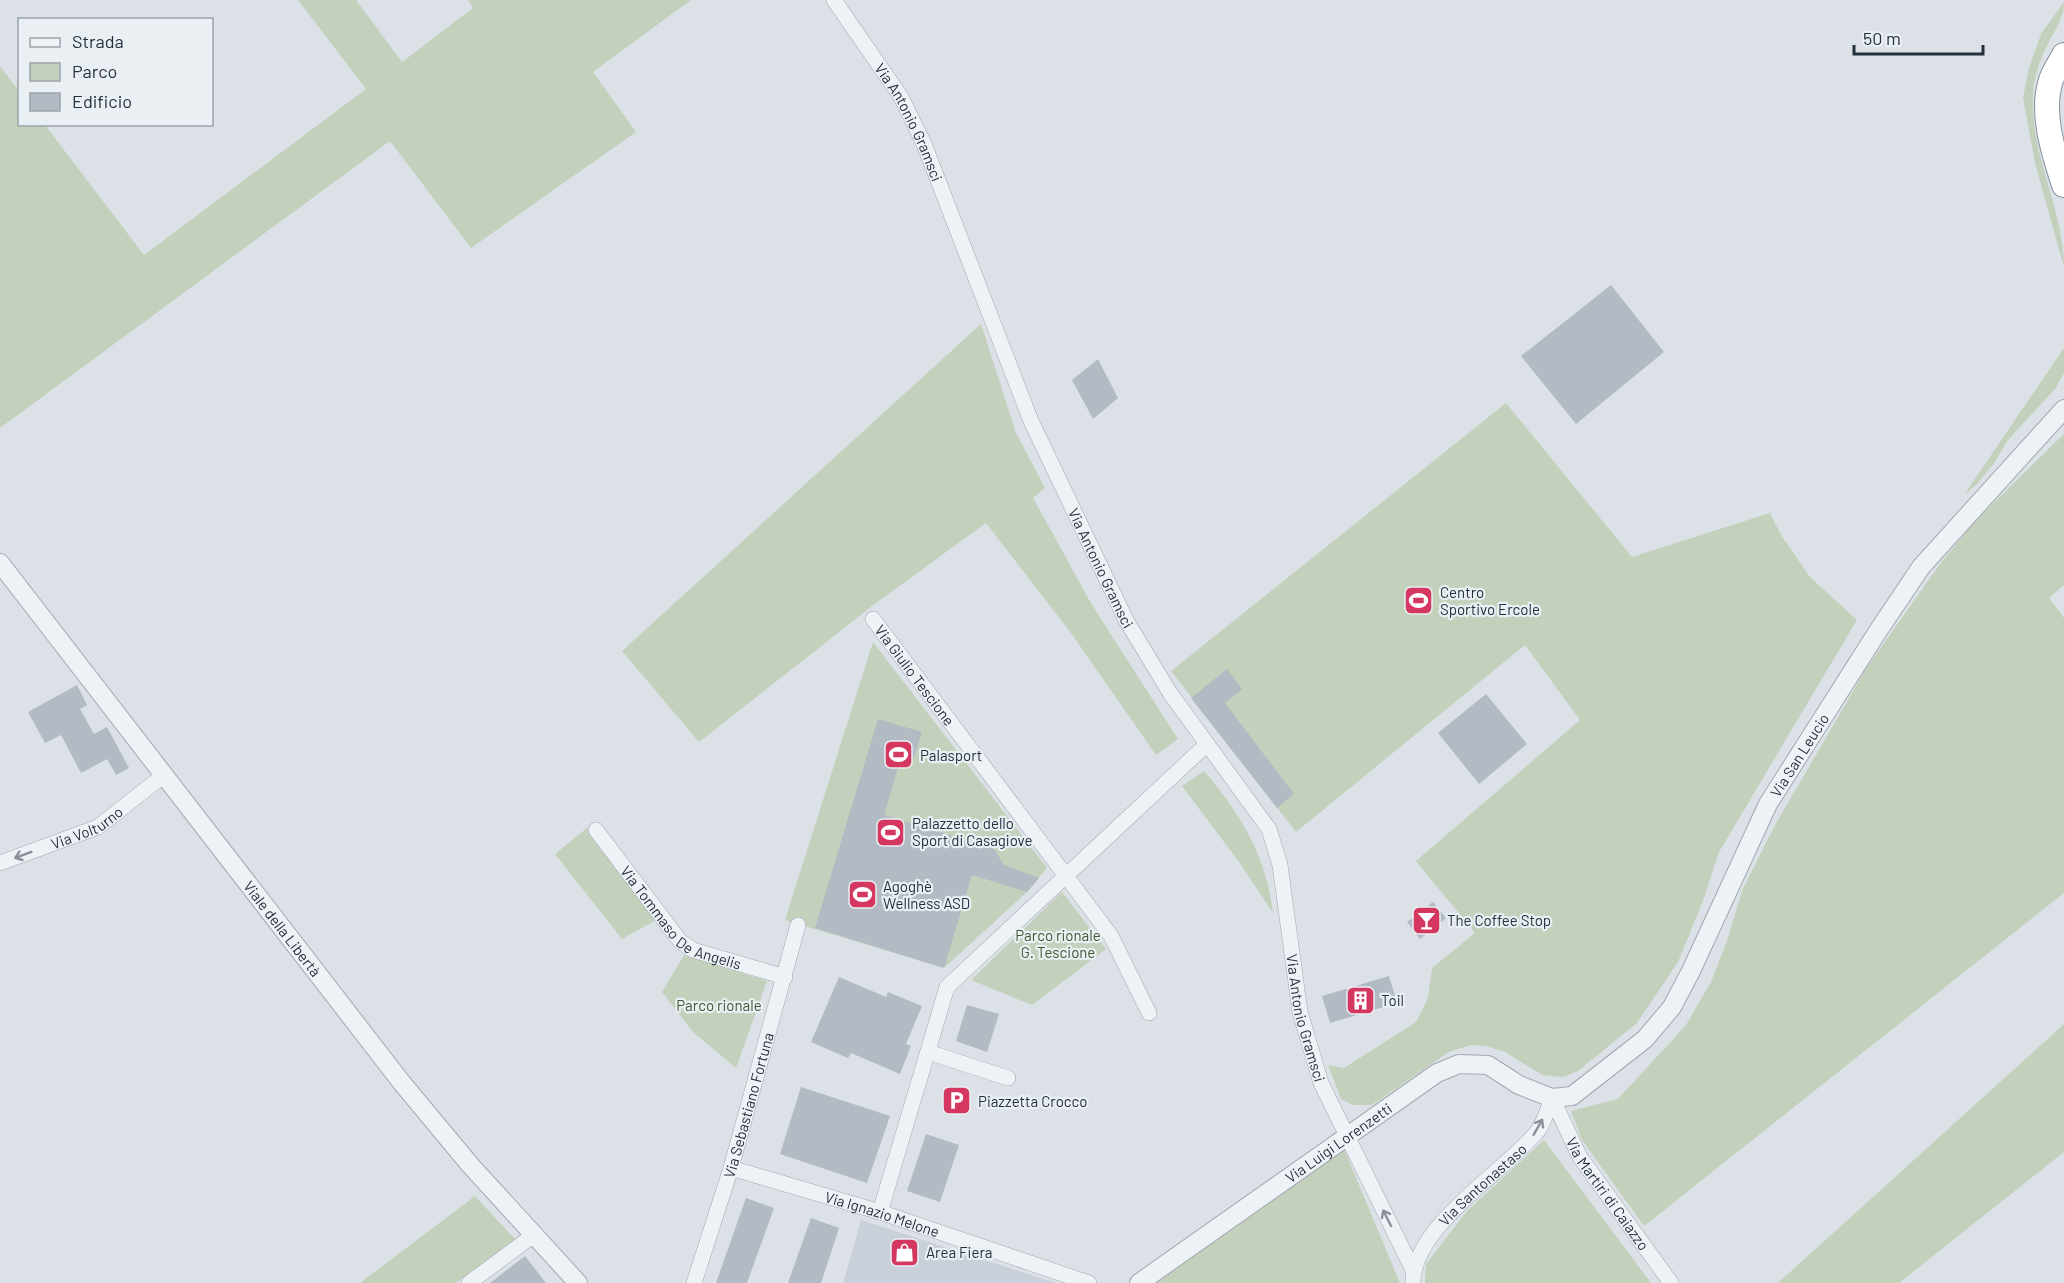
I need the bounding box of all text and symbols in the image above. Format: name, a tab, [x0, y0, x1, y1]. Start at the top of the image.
legend	[18, 18, 213, 126]
scale bar	[1854, 18, 1983, 56]
text: 50 m	[1863, 27, 1901, 49]
text: Strada	[72, 30, 124, 52]
text: Parco	[72, 60, 117, 82]
street label: Via Antonio Gramsci	[871, 60, 946, 184]
text: Edificio	[72, 90, 132, 112]
street label: Via Antonio Gramsci	[1065, 505, 1138, 631]
place label: Centro Sportivo Ercole	[1440, 583, 1540, 618]
sports icon: Centro Sportivo Ercole	[1403, 585, 1435, 617]
street label: Via Giulio Tescione	[871, 621, 959, 729]
street label: Via San Leucio	[1766, 710, 1832, 800]
sports icon: Palasport	[883, 739, 915, 771]
place label: Palasport	[920, 746, 982, 764]
street label: Via Volturno	[48, 802, 126, 853]
place label: Palazzetto dello Sport di Casagiove	[912, 814, 1032, 849]
sports icon: Palazzetto dello Sport di Casagiove	[875, 816, 907, 848]
one-way arrow	[15, 850, 33, 861]
street label: Via Tommaso De Angelis	[617, 862, 743, 973]
street label: Viale della Libertà	[240, 877, 325, 980]
place label: Agoghè Wellness ASD	[883, 877, 970, 912]
sports icon: Agoghè Wellness ASD	[846, 879, 878, 911]
bar icon: The Coffee Stop	[1410, 904, 1442, 936]
place label: The Coffee Stop	[1447, 911, 1551, 929]
park label: Parco rionale G. Tescione	[1015, 926, 1101, 961]
street label: Via Antonio Gramsci	[1283, 953, 1329, 1084]
building icon: Toil	[1344, 984, 1376, 1016]
place label: Toil	[1381, 991, 1404, 1009]
park label: Parco rionale	[676, 996, 762, 1014]
street label: Via Sebastiano Fortuna	[719, 1030, 777, 1180]
parking icon: Piazzetta Crocco	[941, 1085, 973, 1117]
place label: Piazzetta Crocco	[978, 1092, 1088, 1110]
street label: Via Luigi Lorenzetti	[1282, 1099, 1395, 1186]
one-way arrow	[1533, 1119, 1545, 1136]
street label: Via Martiri di Caiazzo	[1563, 1134, 1653, 1254]
street label: Via Santonastaso	[1435, 1140, 1530, 1229]
street label: Via Ignazio Melone	[823, 1187, 942, 1241]
one-way arrow	[1381, 1209, 1392, 1227]
shop icon: Area Fiera	[889, 1236, 921, 1268]
place label: Area Fiera	[926, 1243, 993, 1261]

